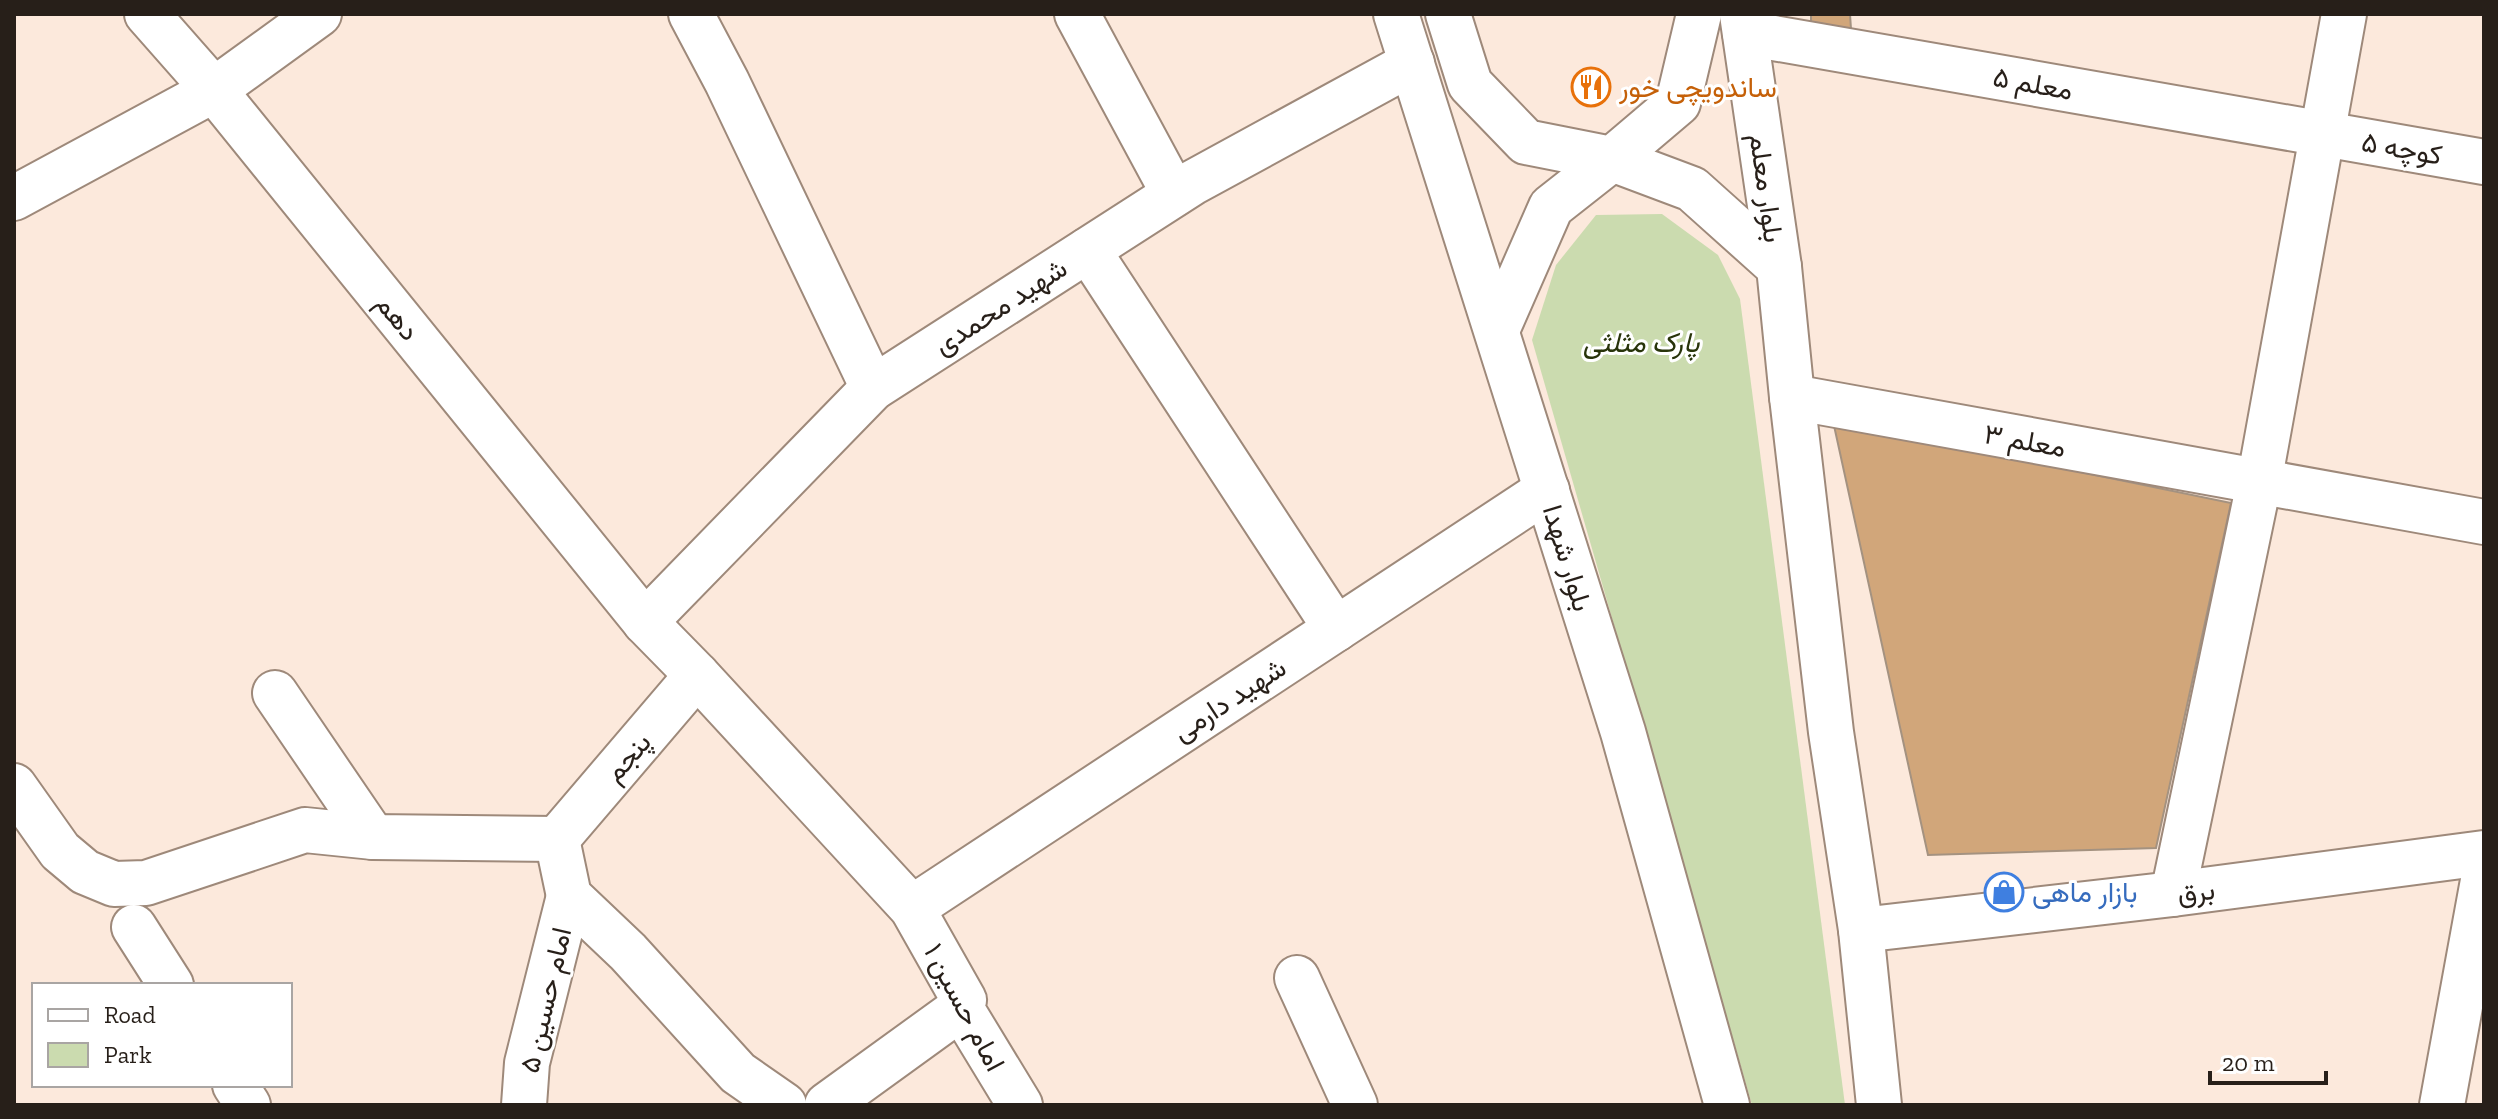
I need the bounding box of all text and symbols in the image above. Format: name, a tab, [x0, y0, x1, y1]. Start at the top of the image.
street label: معلم ۵	[1990, 60, 2075, 109]
restaurant icon: ساندویچی خور	[1570, 66, 1612, 108]
place label: ساندویچی خور	[1618, 71, 1777, 106]
street label: کوچه ۵	[2359, 125, 2445, 174]
street label: بلوار معلم	[1741, 131, 1790, 245]
street label: شهید محمدی	[927, 251, 1074, 363]
street label: دهم	[367, 287, 426, 349]
park label: پارک مثلثی	[1583, 326, 1701, 361]
street label: معلم ۳	[1981, 417, 2068, 466]
street label: بلوار شهدا	[1535, 501, 1599, 616]
street label: شهید دارمی	[1166, 651, 1293, 749]
street label: پنجم	[597, 726, 659, 790]
shop icon: بازار ماهی	[1983, 871, 2025, 913]
street label: برق	[2175, 873, 2217, 911]
place label: بازار ماهی	[2032, 876, 2138, 910]
street label: امام حسین ۵	[513, 924, 580, 1077]
street label: امام حسین ۱	[915, 938, 1012, 1078]
legend	[32, 983, 292, 1087]
text: Road	[104, 1000, 156, 1029]
scale bar	[2210, 1035, 2326, 1085]
text: Park	[104, 1040, 152, 1069]
text: 20 m	[2222, 1048, 2275, 1077]

